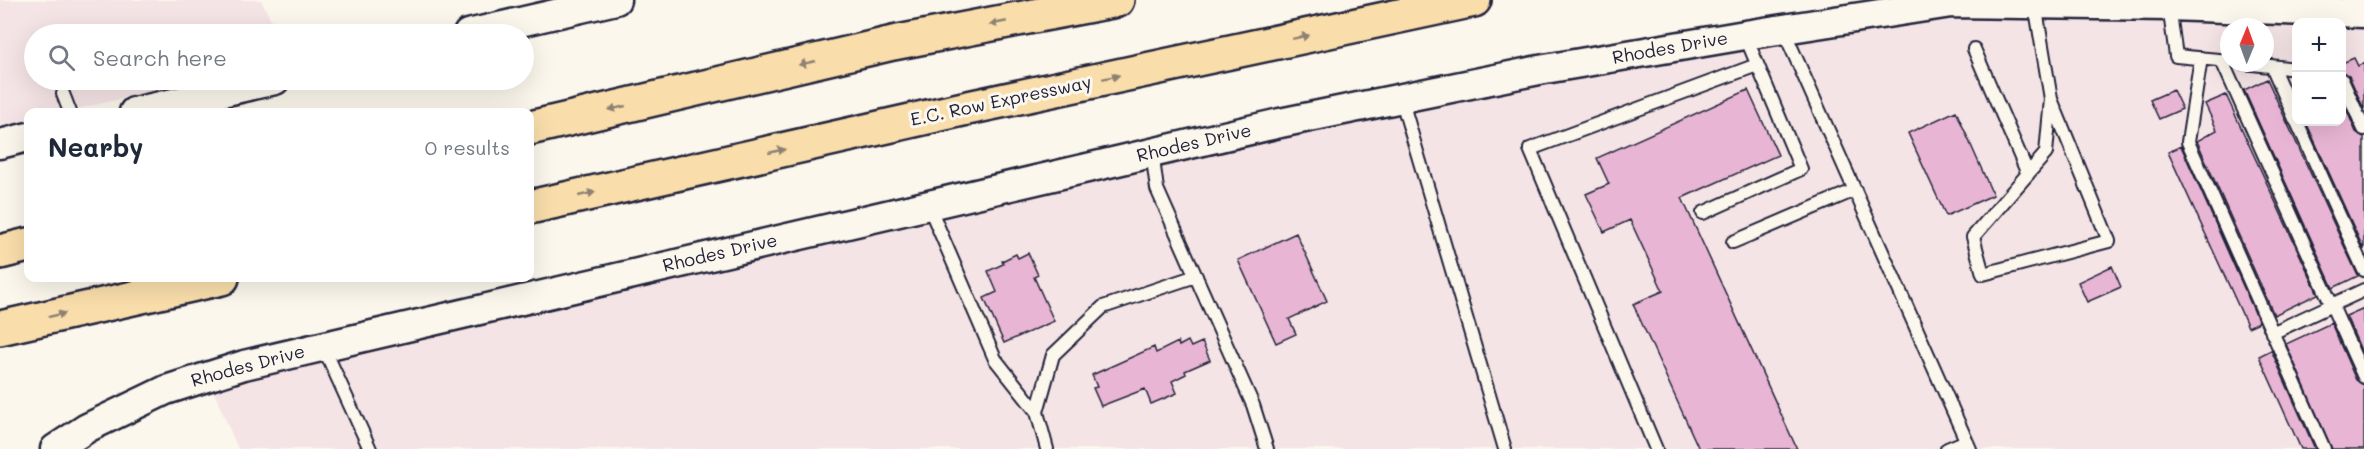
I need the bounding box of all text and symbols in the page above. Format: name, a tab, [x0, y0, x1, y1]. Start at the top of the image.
north arrow	[2220, 18, 2274, 72]
map controls	[2292, 18, 2346, 126]
button: +	[2292, 18, 2346, 72]
one-way arrow	[988, 19, 1007, 28]
search box	[24, 24, 534, 90]
street label: Rhodes Drive	[1610, 25, 1730, 69]
one-way arrow	[1292, 32, 1311, 41]
icon: search	[45, 41, 78, 74]
text: Search here	[93, 43, 227, 72]
one-way arrow	[798, 59, 816, 69]
street label: E.C. Row Expressway	[908, 69, 1093, 131]
one-way arrow	[1101, 72, 1120, 81]
button: −	[2292, 72, 2346, 126]
one-way arrow	[608, 103, 626, 113]
street label: Rhodes Drive	[1134, 117, 1253, 167]
text: Nearby	[48, 130, 143, 164]
text: 0 results	[425, 134, 510, 160]
one-way arrow	[767, 146, 786, 155]
one-way arrow	[577, 189, 596, 199]
street label: Rhodes Drive	[660, 227, 779, 277]
one-way arrow	[48, 310, 67, 319]
street label: Rhodes Drive	[188, 338, 307, 392]

